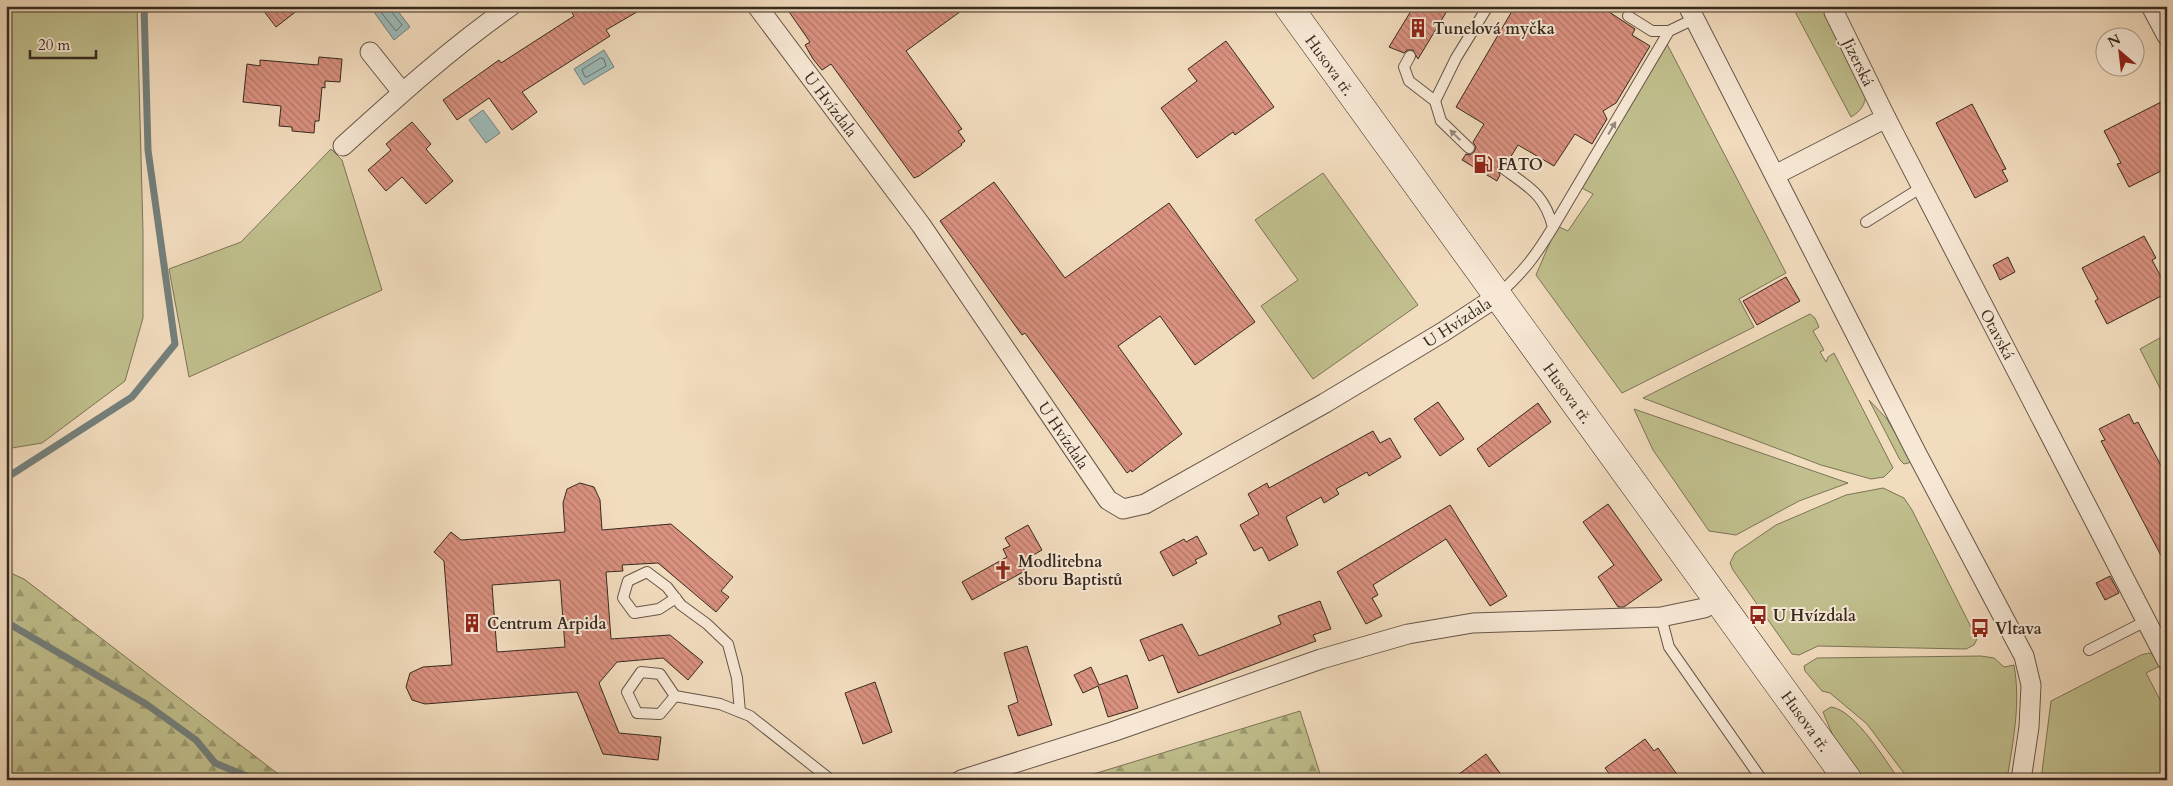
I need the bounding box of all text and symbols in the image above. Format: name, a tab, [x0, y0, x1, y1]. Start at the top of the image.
building icon: Tunelová myčka	[1407, 17, 1429, 39]
place label: Tunelová myčka	[1433, 18, 1555, 40]
scale bar	[30, 28, 96, 60]
north arrow	[2096, 28, 2146, 78]
text: N	[2104, 30, 2124, 52]
street label: Husova tř.	[1300, 31, 1359, 101]
street label: Jizerská	[1836, 33, 1879, 90]
text: 20 m	[38, 35, 70, 55]
street label: U Hvízdala	[798, 67, 862, 142]
one-way arrow	[1608, 122, 1617, 135]
one-way arrow	[1449, 129, 1461, 141]
fuel station icon: FATO	[1472, 153, 1494, 175]
place label: FATO	[1498, 154, 1543, 176]
street label: U Hvízdala	[1419, 293, 1496, 353]
street label: Otavská	[1975, 305, 2020, 364]
street label: Husova tř.	[1538, 359, 1597, 429]
street label: U Hvízdala	[1033, 398, 1094, 474]
place label: Modlitebna sboru Baptistů	[1018, 551, 1123, 591]
church icon: Modlitebna sboru Baptistů	[992, 559, 1014, 581]
bus stop icon: U Hvízdala	[1747, 604, 1769, 626]
place label: U Hvízdala	[1773, 605, 1856, 627]
building icon: Centrum Arpida	[461, 612, 483, 634]
place label: Centrum Arpida	[487, 613, 606, 635]
bus stop icon: Vltava	[1969, 617, 1991, 639]
place label: Vltava	[1995, 618, 2042, 640]
street label: Husova tř.	[1776, 687, 1835, 757]

